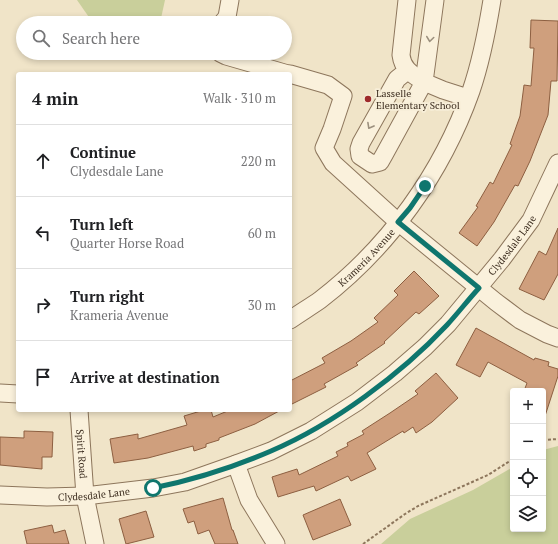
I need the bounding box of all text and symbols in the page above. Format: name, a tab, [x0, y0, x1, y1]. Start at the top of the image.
search box	[16, 16, 292, 60]
icon: search	[30, 27, 52, 49]
text: Search here	[62, 28, 140, 48]
one-way arrow	[426, 36, 435, 42]
text: 4 min	[32, 87, 79, 110]
place label: Lasselle Elementary School	[376, 87, 460, 112]
text: Walk · 310 m	[203, 89, 276, 107]
marker: Lasselle Elementary School	[363, 94, 373, 104]
one-way arrow	[368, 122, 375, 129]
text: Continue	[70, 142, 136, 162]
icon: ahead	[32, 150, 54, 172]
text: 220 m	[241, 152, 276, 170]
text: Clydesdale Lane	[70, 162, 164, 180]
route end	[416, 177, 434, 195]
street label: Clydesdale Lane	[485, 213, 539, 278]
text: Turn left	[70, 214, 134, 234]
icon: left	[32, 222, 54, 244]
text: 60 m	[248, 224, 276, 242]
street label: Krameria Avenue	[335, 226, 397, 289]
text: Quarter Horse Road	[70, 234, 184, 252]
text: Turn right	[70, 286, 145, 306]
icon: right	[32, 294, 54, 316]
text: 30 m	[248, 296, 276, 314]
text: Krameria Avenue	[70, 306, 169, 324]
icon: arrive	[32, 366, 54, 388]
text: Arrive at destination	[70, 367, 220, 387]
map controls	[510, 388, 546, 532]
button: +	[510, 388, 546, 424]
button: −	[510, 424, 546, 460]
street label: Spirit Road	[74, 429, 90, 479]
button: locate	[510, 460, 546, 496]
route start	[144, 479, 162, 497]
street label: Clydesdale Lane	[58, 484, 130, 503]
button: layers	[510, 496, 546, 532]

